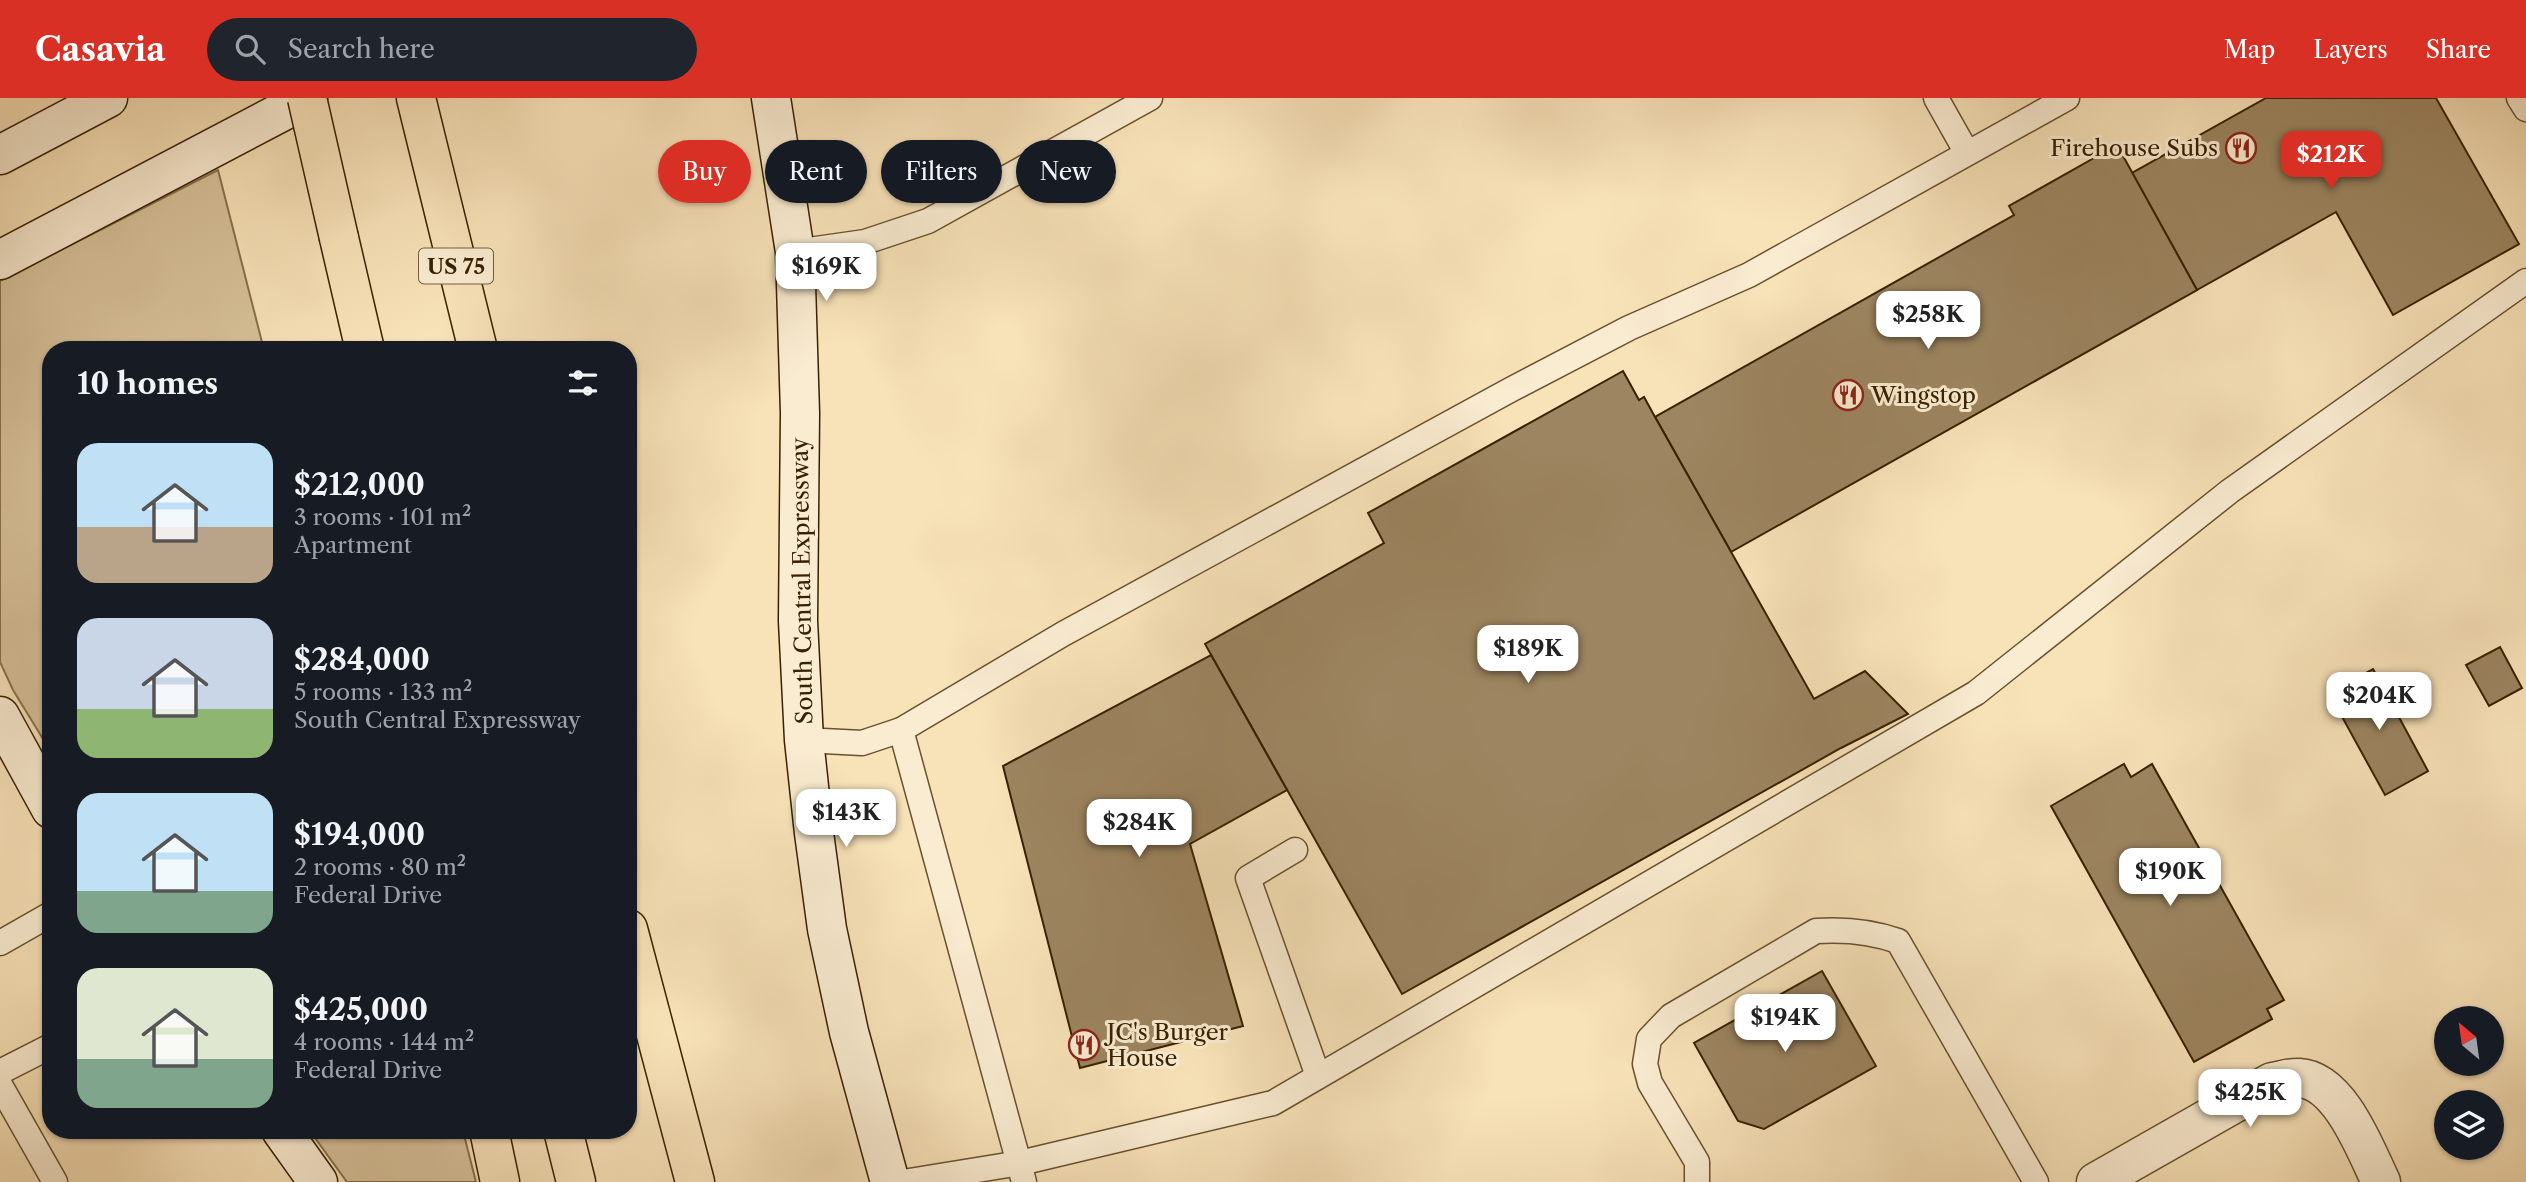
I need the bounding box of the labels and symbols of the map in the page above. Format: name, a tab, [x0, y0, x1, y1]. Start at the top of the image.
restaurant icon: Firehouse Subs	[2224, 131, 2258, 165]
pin: $212K	[2282, 132, 2380, 191]
place label: Firehouse Subs	[2050, 134, 2218, 162]
pin: $169K	[777, 244, 875, 303]
road number: US 75	[419, 248, 493, 284]
pin: $258K	[1879, 292, 1977, 351]
restaurant icon: Wingstop	[1831, 378, 1865, 412]
place label: Wingstop	[1870, 381, 1976, 409]
street label: South Central Expressway	[785, 437, 819, 725]
pin: $189K	[1479, 626, 1577, 685]
pin: $204K	[2330, 672, 2428, 732]
pin: $143K	[797, 790, 895, 849]
pin: $284K	[1090, 800, 1188, 859]
pin: $190K	[2121, 848, 2219, 908]
pin: $194K	[1736, 995, 1834, 1054]
north arrow	[2434, 1006, 2504, 1076]
place label: JC's Burger House	[1104, 1018, 1229, 1072]
restaurant icon: JC's Burger House	[1067, 1028, 1101, 1062]
pin: $425K	[2201, 1070, 2299, 1129]

